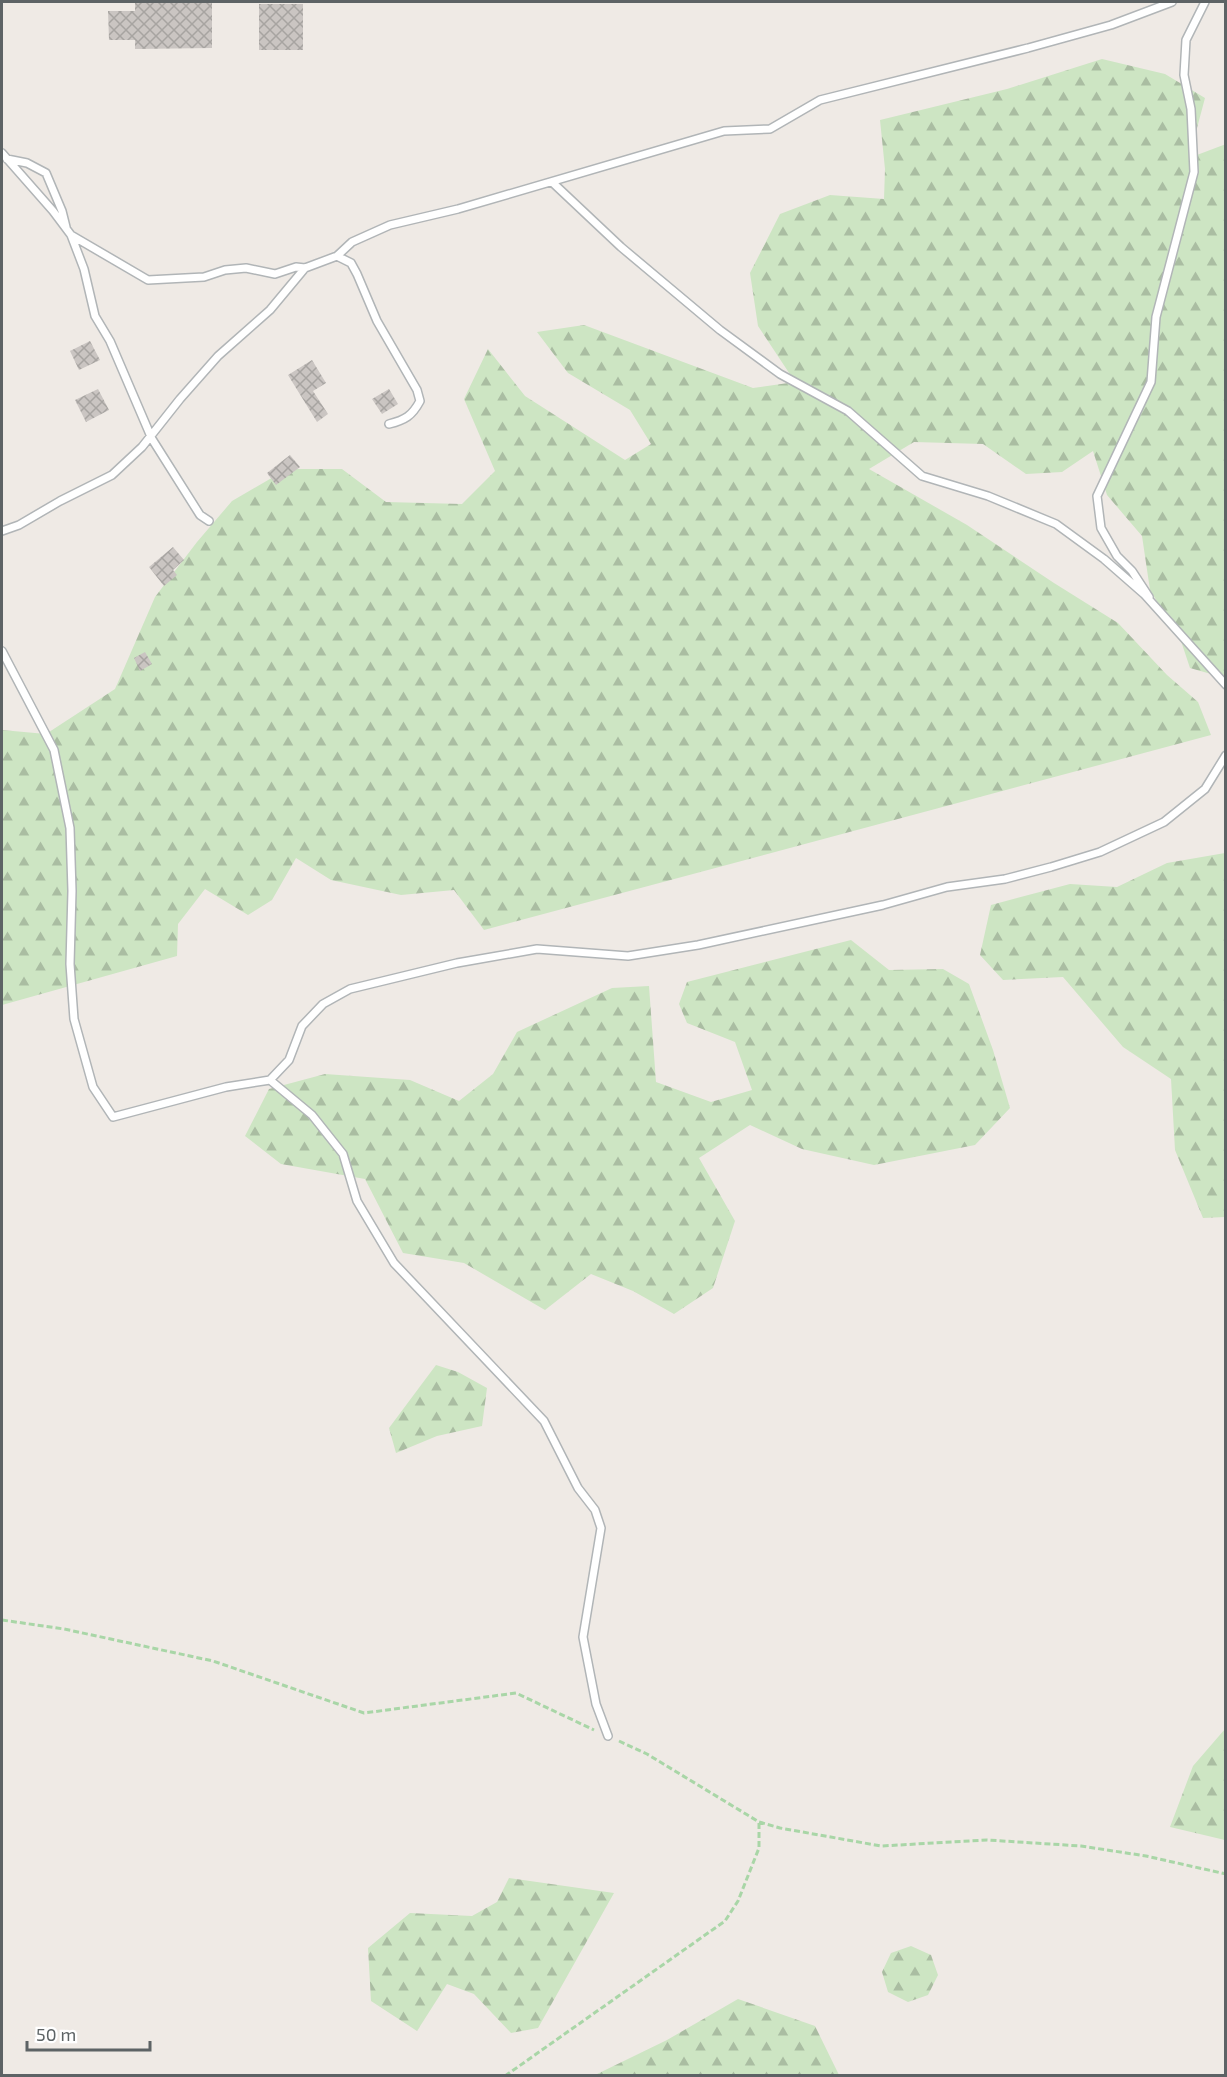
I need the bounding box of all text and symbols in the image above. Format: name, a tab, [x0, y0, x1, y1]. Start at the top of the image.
scale bar	[27, 2014, 150, 2052]
text: 50 m	[36, 2023, 76, 2045]

